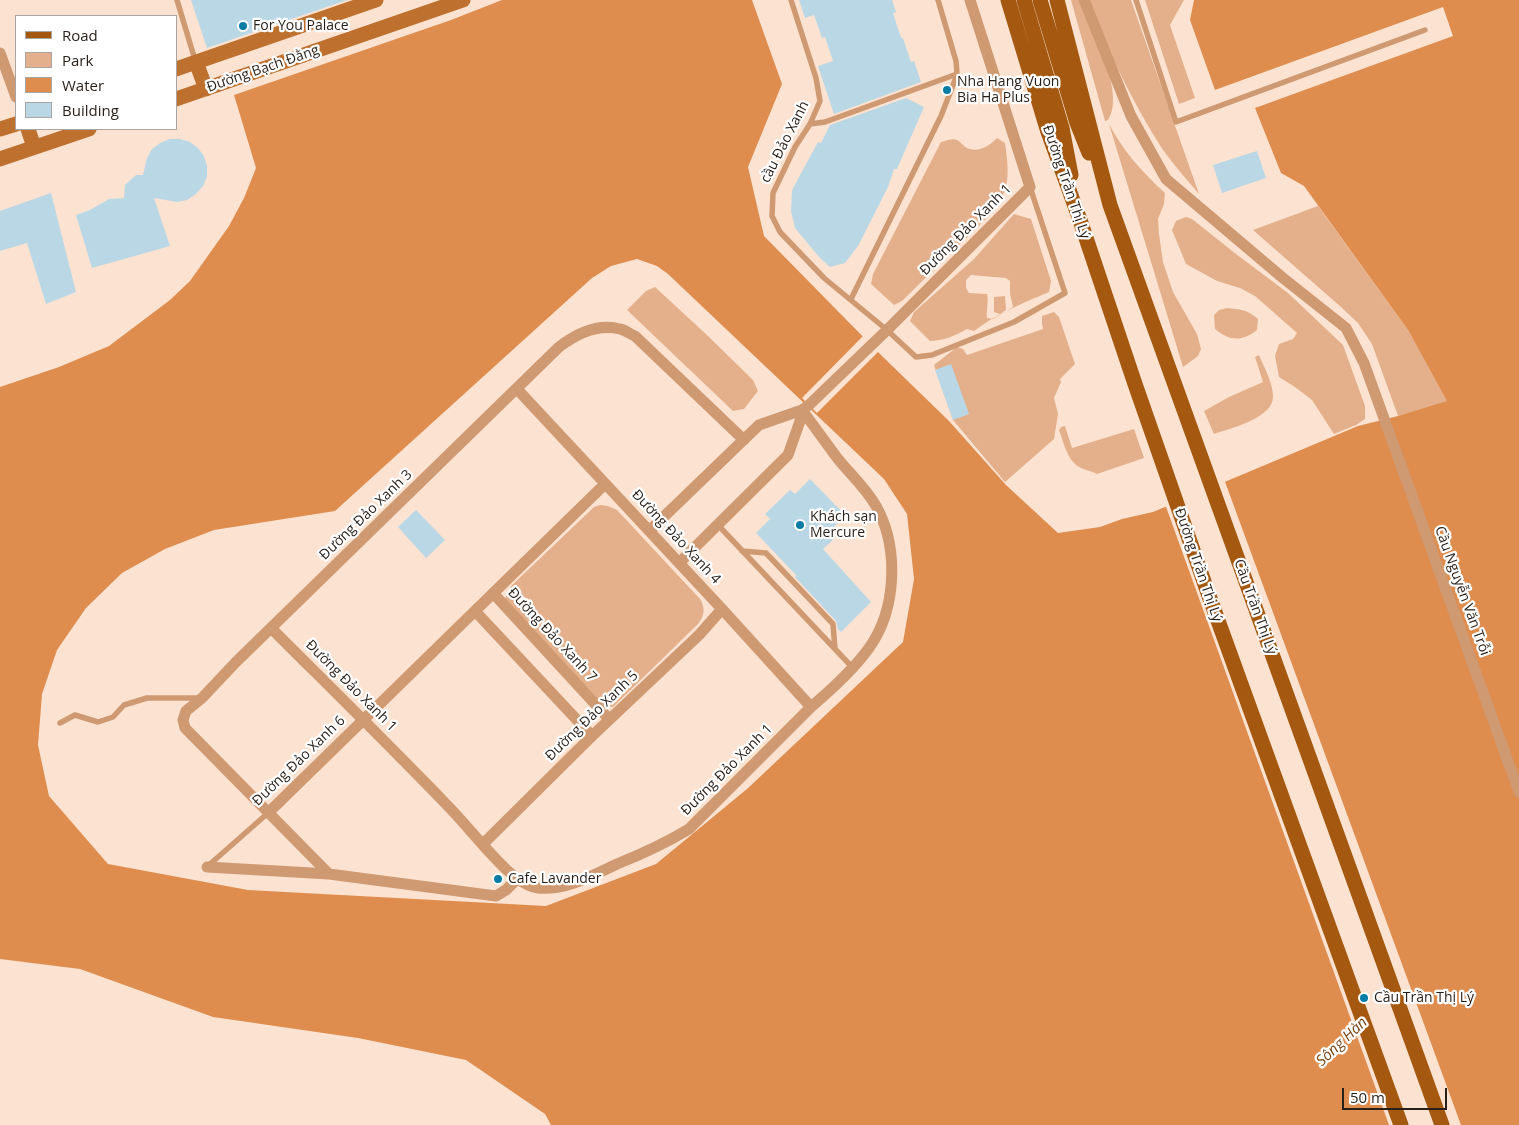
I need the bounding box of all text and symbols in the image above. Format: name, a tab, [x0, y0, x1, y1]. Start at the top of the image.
legend	[15, 15, 178, 130]
place label: For You Palace	[253, 18, 349, 34]
marker: For You Palace	[237, 20, 249, 32]
text: Road	[62, 25, 98, 45]
street label: Đường Bạch Đằng	[205, 42, 321, 96]
text: Park	[62, 50, 93, 70]
place label: Nha Hang Vuon Bia Ha Plus	[957, 74, 1059, 106]
text: Water	[62, 75, 104, 95]
marker: Nha Hang Vuon Bia Ha Plus	[941, 84, 953, 96]
street label: cầu Đảo Xanh	[757, 98, 813, 186]
text: Building	[62, 100, 119, 120]
street label: Đường Trần Thị Lý	[1039, 123, 1093, 241]
street label: Đường Đảo Xanh 1	[917, 181, 1015, 279]
street label: Đường Đảo Xanh 3	[316, 466, 416, 564]
street label: Đường Đảo Xanh 4	[628, 486, 724, 588]
street label: Đường Trần Thị Lý	[1171, 506, 1225, 624]
place label: Khách sạn Mercure	[810, 509, 877, 542]
marker: Khách sạn Mercure	[794, 519, 806, 531]
street label: Cầu Nguyễn Văn Trỗi	[1431, 524, 1493, 658]
street label: Cầu Trần Thị Lý	[1230, 557, 1280, 657]
street label: Đường Đảo Xanh 7	[504, 584, 600, 686]
street label: Đường Đảo Xanh 1	[302, 637, 400, 735]
street label: Đường Đảo Xanh 5	[542, 667, 642, 765]
street label: Đường Đảo Xanh 6	[249, 712, 349, 810]
street label: Đường Đảo Xanh 1	[678, 721, 776, 819]
place label: Cafe Lavander	[508, 871, 601, 887]
marker: Cafe Lavander	[492, 873, 504, 885]
place label: Cầu Trần Thị Lý	[1374, 990, 1474, 1006]
marker: Cầu Trần Thị Lý	[1358, 992, 1370, 1004]
water label: Sông Hàn	[1313, 1014, 1371, 1070]
scale bar	[1344, 1078, 1449, 1110]
text: 50 m	[1350, 1087, 1385, 1107]

